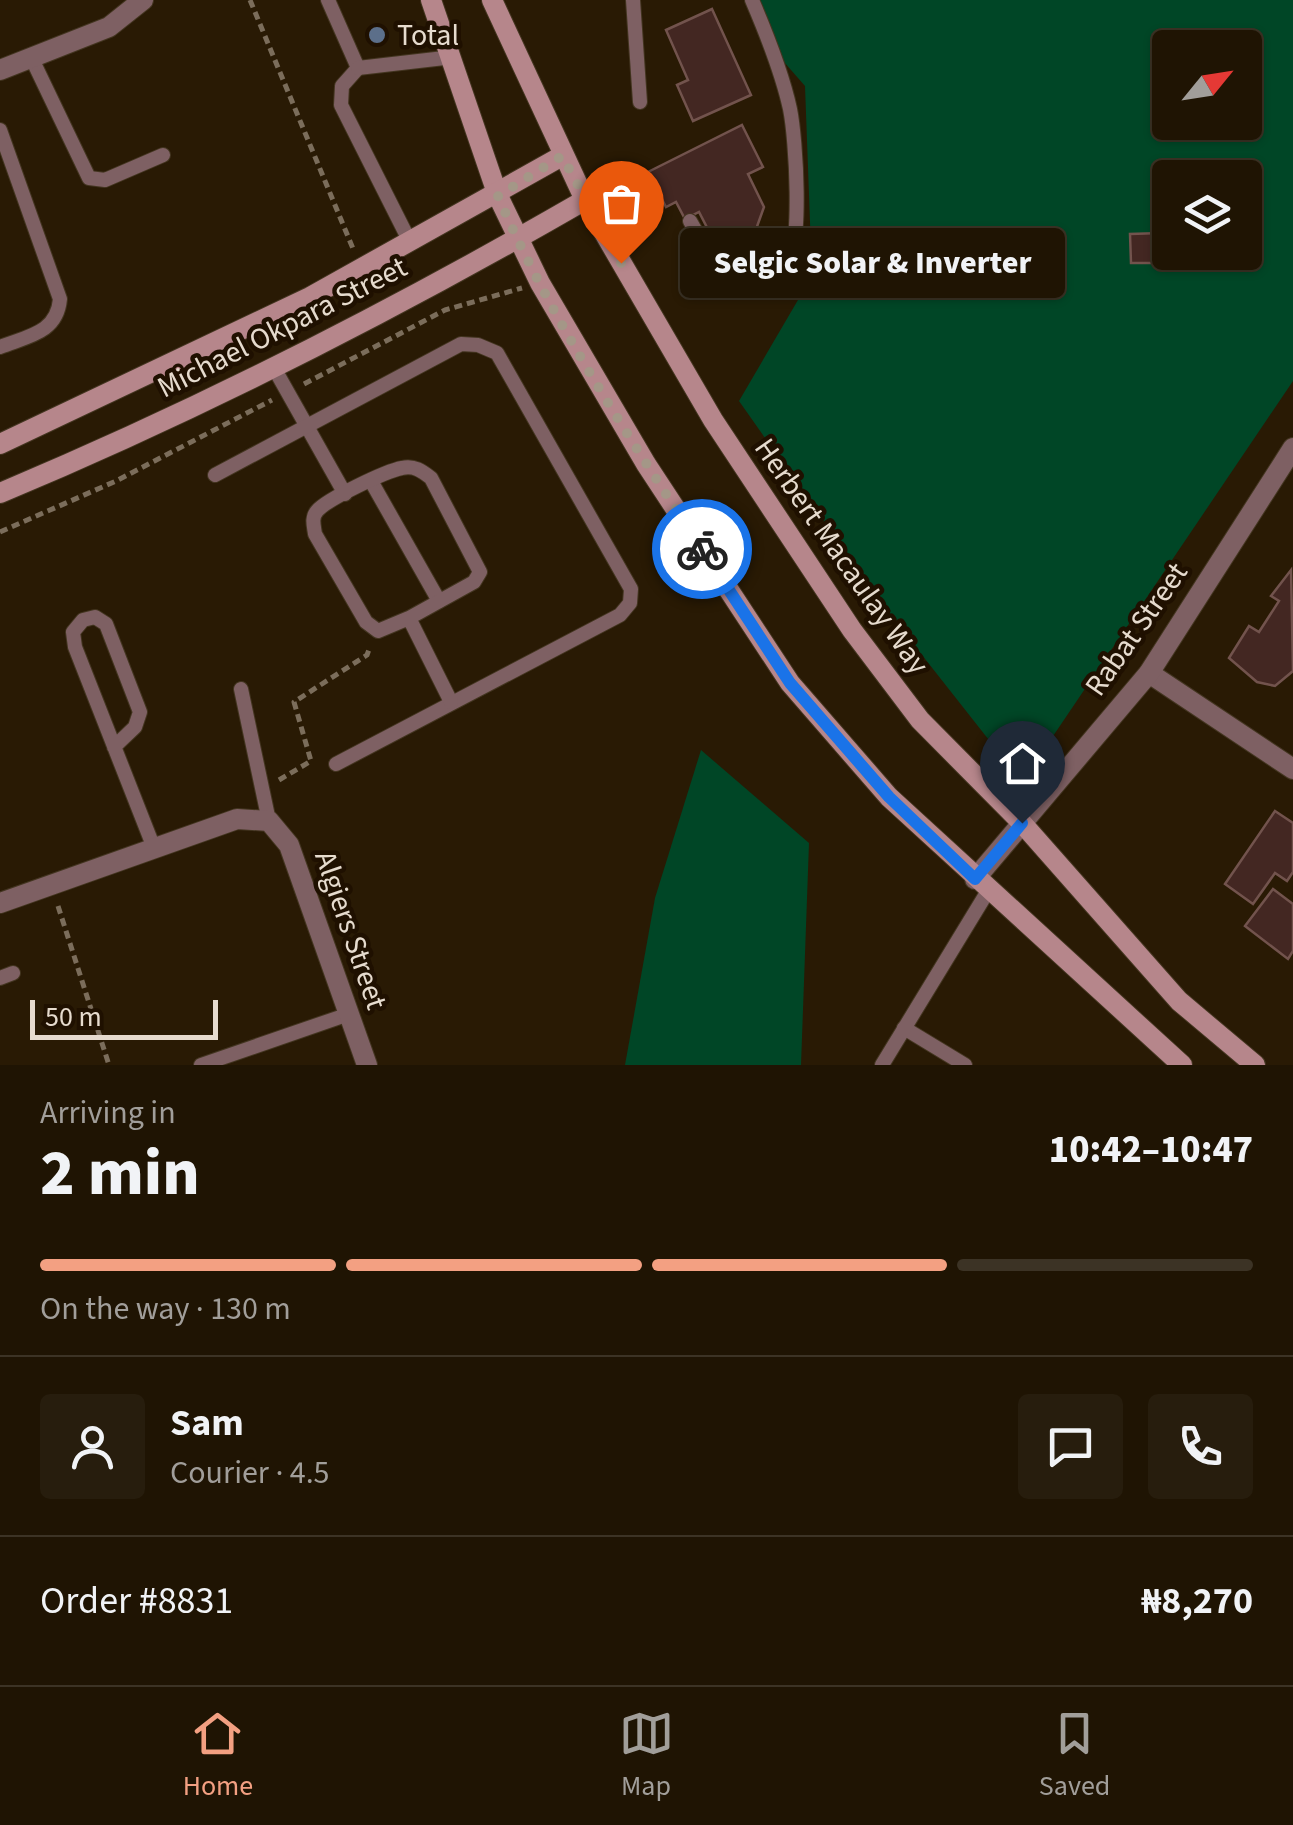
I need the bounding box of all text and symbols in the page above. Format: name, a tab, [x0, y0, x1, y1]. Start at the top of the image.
place label: Total	[397, 14, 459, 57]
marker: Total	[366, 24, 388, 46]
north arrow	[1152, 30, 1262, 140]
map controls	[1152, 30, 1262, 270]
button: layers	[1152, 160, 1262, 270]
pin	[579, 161, 664, 264]
icon: bag	[594, 176, 649, 231]
callout: Selgic Solar & Inverter	[681, 228, 1066, 298]
text: Selgic Solar & Inverter	[714, 240, 1031, 286]
street label: Michael Okpara Street	[150, 246, 414, 409]
street label: Herbert Macaulay Way	[744, 429, 939, 683]
courier	[652, 499, 752, 599]
icon: bike	[675, 522, 730, 577]
street label: Rabat Street	[1075, 554, 1198, 705]
pin	[980, 721, 1065, 824]
icon: home	[995, 736, 1050, 791]
street label: Algiers Street	[303, 845, 398, 1015]
scale bar	[30, 995, 218, 1040]
text: 50 m	[45, 997, 102, 1037]
text: Arriving in	[40, 1090, 176, 1136]
text: 10:42–10:47	[1049, 1123, 1253, 1177]
text: 2 min	[40, 1127, 200, 1220]
text: On the way · 130 m	[40, 1286, 291, 1332]
button: person	[40, 1394, 145, 1499]
button: chat	[1018, 1394, 1123, 1499]
button: phone	[1148, 1394, 1253, 1499]
text: Sam	[170, 1396, 244, 1450]
text: Courier · 4.5	[170, 1450, 330, 1496]
text: Order #8831	[40, 1574, 233, 1628]
text: ₦8,270	[1141, 1574, 1253, 1628]
tab: Home	[183, 1706, 253, 1806]
tab: Map	[619, 1706, 674, 1806]
tab: Saved	[1039, 1706, 1110, 1806]

